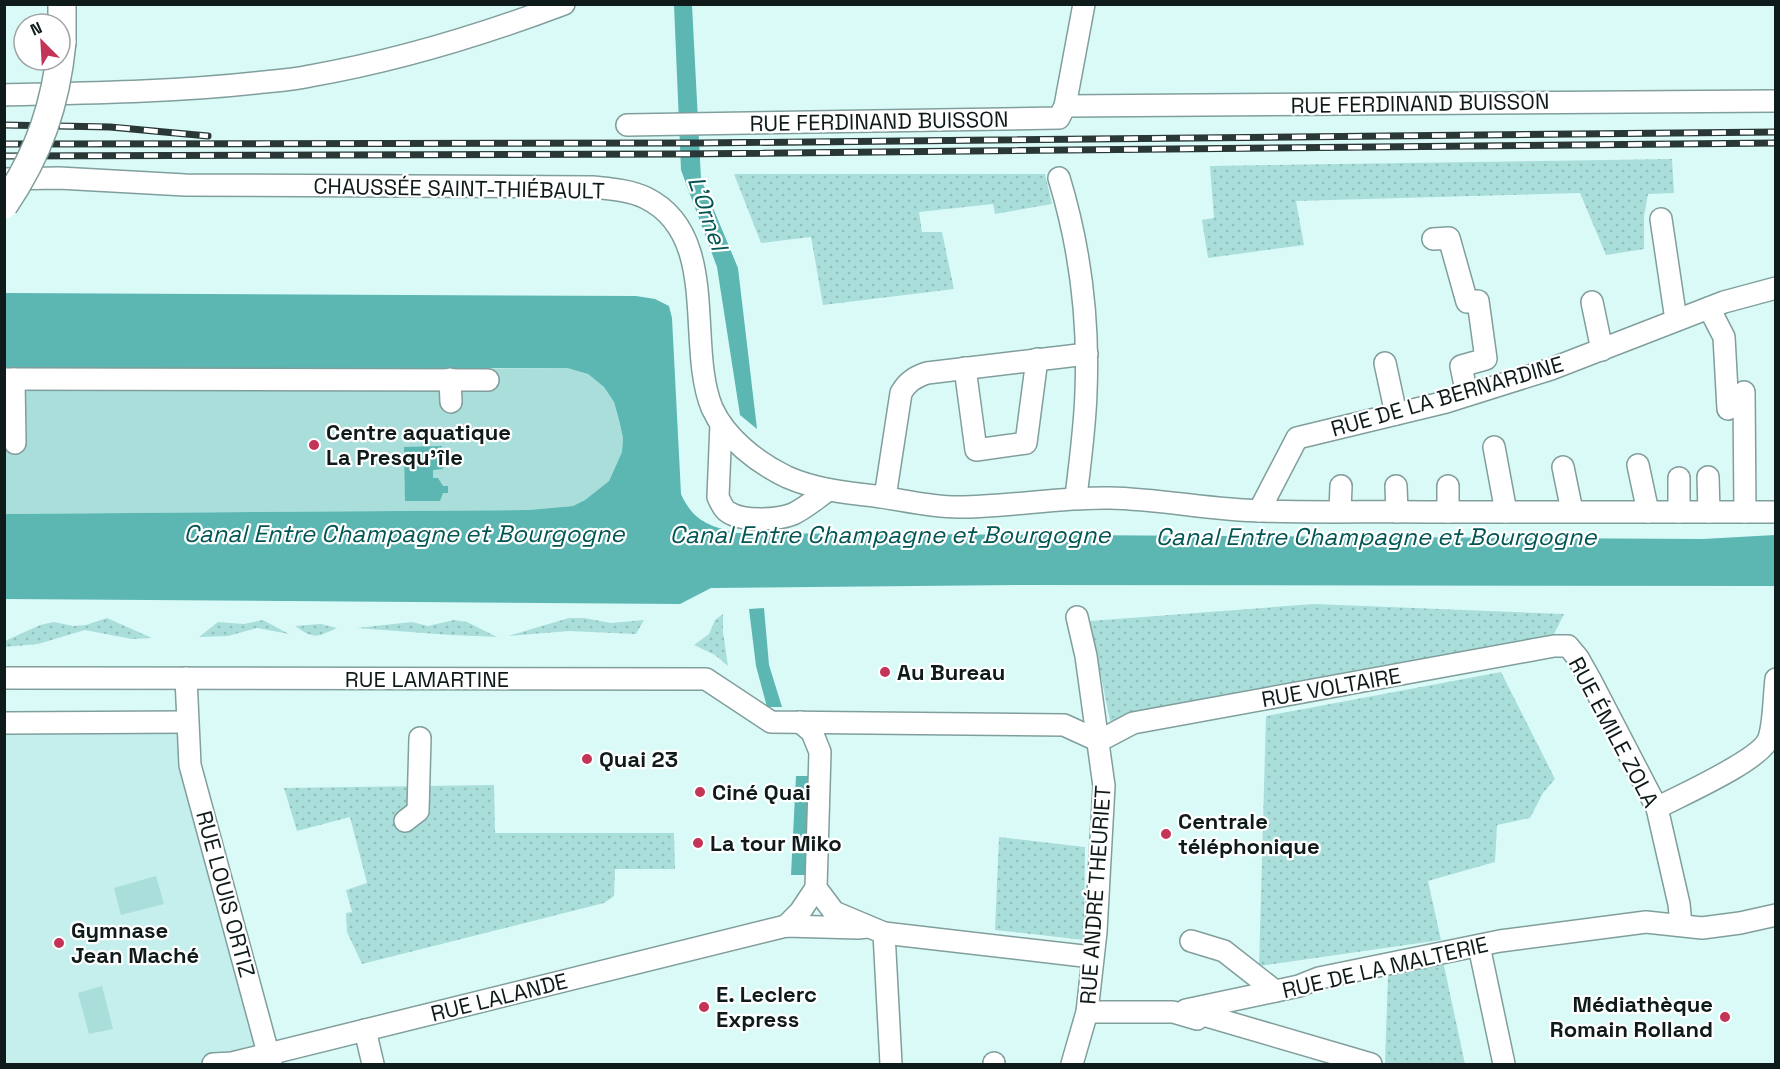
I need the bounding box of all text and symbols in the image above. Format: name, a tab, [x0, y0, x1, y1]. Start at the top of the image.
north arrow	[12, 12, 72, 72]
text: N	[27, 17, 45, 41]
street label: RUE FERDINAND BUISSON	[1290, 87, 1550, 119]
street label: RUE FERDINAND BUISSON	[749, 105, 1009, 137]
street label: CHAUSSÉE SAINT-THIÉBAULT	[313, 171, 605, 205]
water label: L'Ornel	[681, 172, 736, 257]
street label: RUE DE LA BERNARDINE	[1328, 349, 1566, 443]
place label: Centre aquatique La Presqu'île	[326, 418, 511, 471]
marker: Centre aquatique La Presqu'île	[307, 438, 321, 452]
water label: Canal Entre Champagne et Bourgogne	[183, 518, 625, 549]
water label: Canal Entre Champagne et Bourgogne	[669, 519, 1111, 550]
water label: Canal Entre Champagne et Bourgogne	[1155, 521, 1597, 552]
street label: RUE ÉMILE ZOLA	[1563, 652, 1665, 812]
place label: Au Bureau	[897, 658, 1005, 686]
street label: RUE VOLTAIRE	[1259, 661, 1403, 713]
street label: RUE LAMARTINE	[345, 665, 509, 693]
marker: Au Bureau	[878, 665, 892, 679]
place label: Quai 23	[599, 745, 678, 773]
marker: Quai 23	[580, 752, 594, 766]
place label: Ciné Quai	[712, 778, 811, 806]
street label: RUE ANDRÉ THEURIET	[1073, 784, 1117, 1006]
marker: Ciné Quai	[693, 785, 707, 799]
place label: Centrale téléphonique	[1178, 807, 1320, 860]
street label: RUE LOUIS ORTIZ	[190, 808, 262, 980]
marker: Centrale téléphonique	[1159, 827, 1173, 841]
place label: La tour Miko	[710, 829, 842, 857]
marker: La tour Miko	[691, 836, 705, 850]
place label: Gymnase Jean Maché	[71, 916, 199, 969]
street label: RUE DE LA MALTERIE	[1279, 930, 1491, 1004]
marker: Gymnase Jean Maché	[52, 936, 66, 950]
street label: RUE LALANDE	[428, 966, 570, 1028]
place label: E. Leclerc Express	[716, 980, 817, 1033]
place label: Médiathèque Romain Rolland	[1550, 990, 1713, 1043]
marker: E. Leclerc Express	[697, 1000, 711, 1014]
marker: Médiathèque Romain Rolland	[1718, 1010, 1732, 1024]

